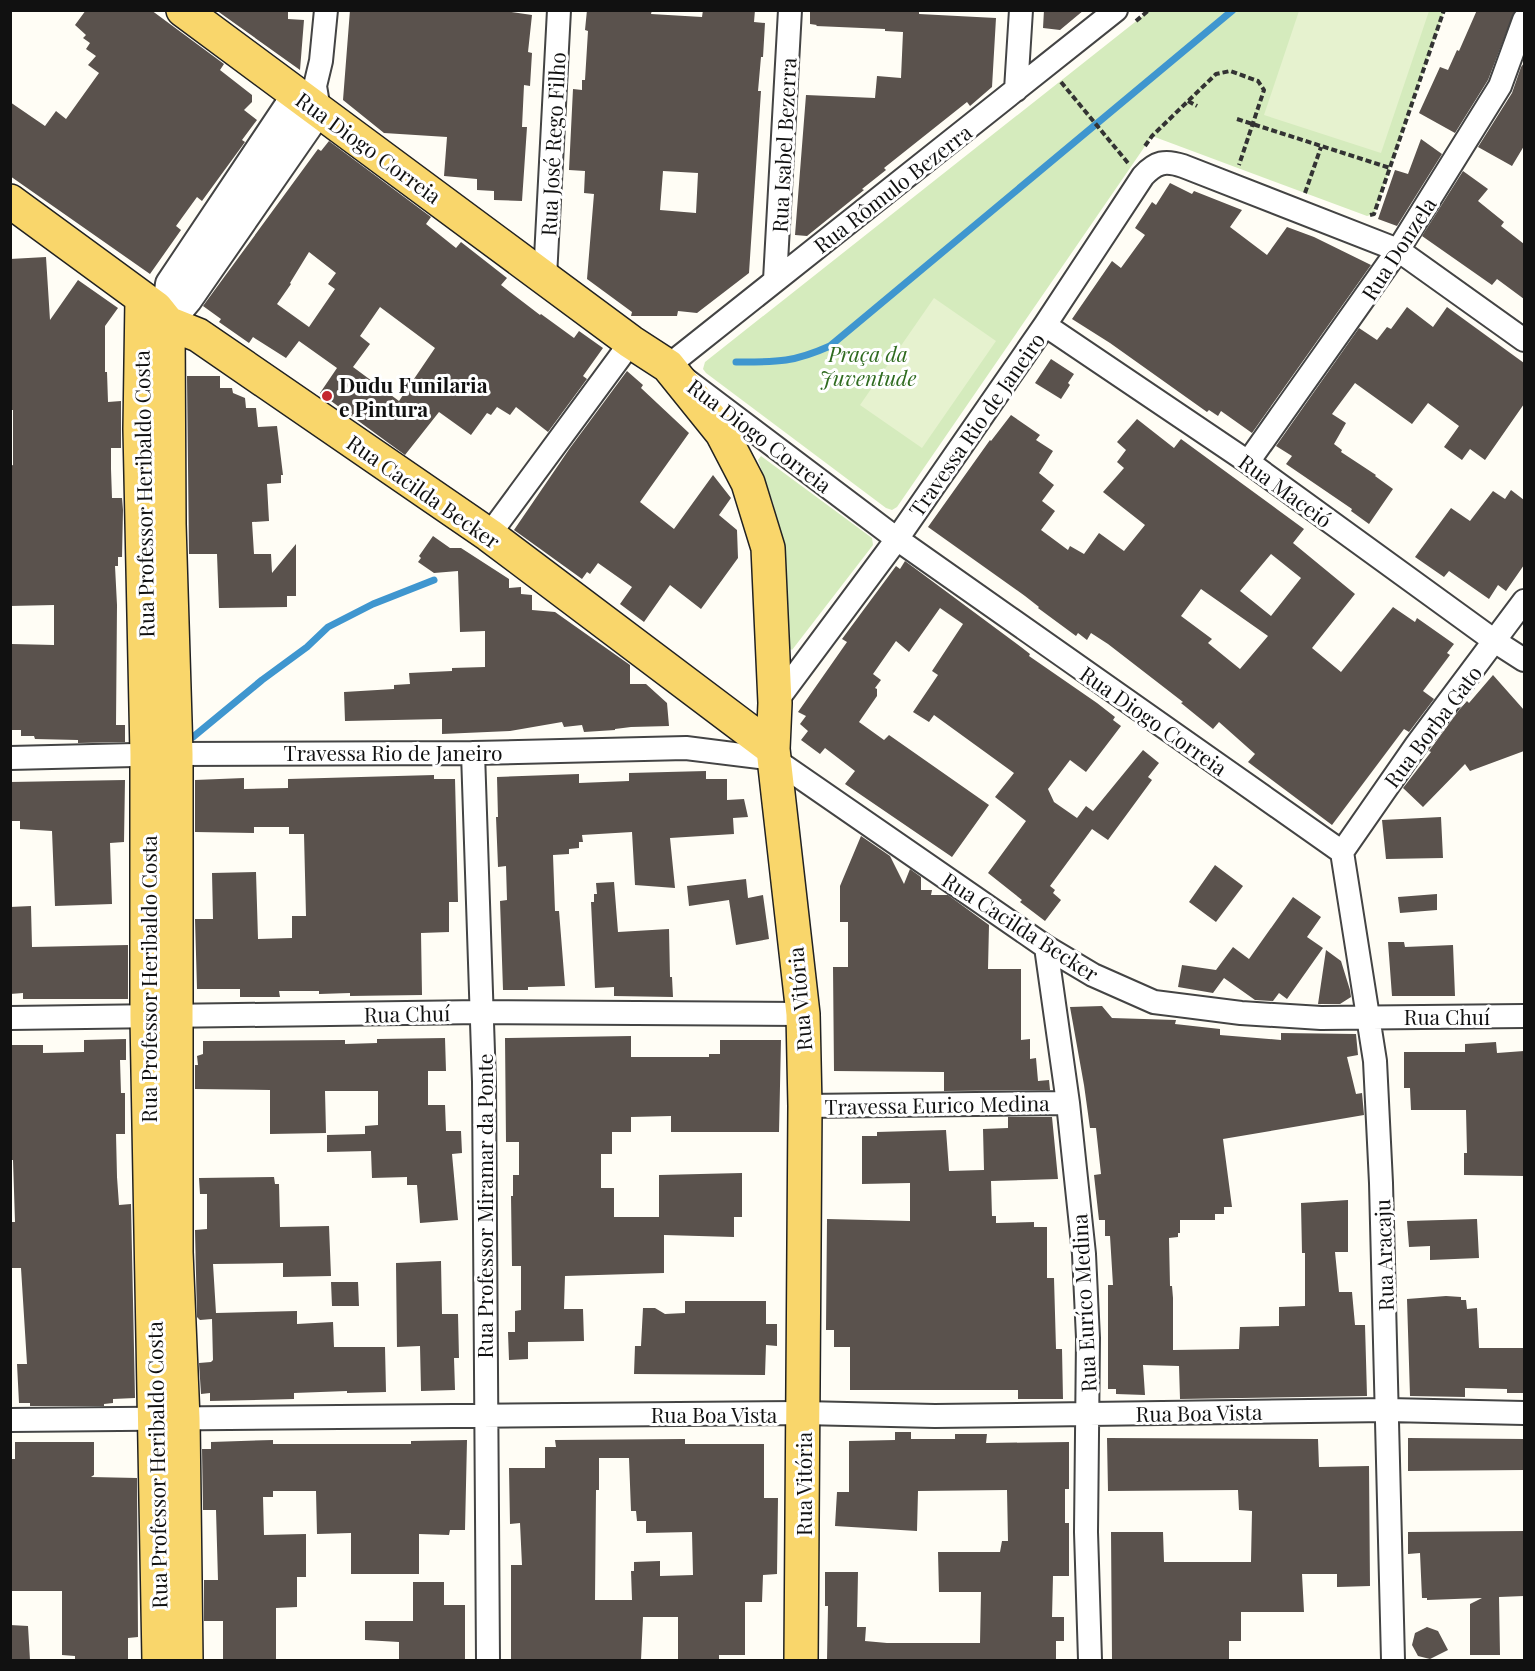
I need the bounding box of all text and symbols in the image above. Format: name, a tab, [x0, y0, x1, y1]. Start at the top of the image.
street label: Rua José Rego Filho	[533, 51, 571, 237]
street label: Rua Isabel Bezerra	[764, 56, 802, 233]
street label: Rua Diogo Correia	[291, 85, 448, 210]
street label: Rua Rômulo Bezerra	[807, 117, 977, 259]
street label: Rua Donzela	[1354, 191, 1442, 305]
street label: Travessa Rio de Janeiro	[902, 326, 1050, 522]
park label: Praça da Juventude	[820, 339, 917, 391]
street label: Rua Professor Heribaldo Costa	[126, 349, 160, 638]
place label: Dudu Funilaria e Pintura	[339, 370, 488, 422]
street label: Rua Diogo Correia	[682, 372, 838, 499]
marker: Dudu Funilaria e Pintura	[320, 389, 334, 403]
street label: Rua Cacilda Becker	[342, 428, 507, 555]
street label: Rua Maceió	[1234, 447, 1338, 533]
street label: Rua Diogo Correia	[1075, 659, 1233, 781]
street label: Rua Borba Gato	[1377, 659, 1487, 793]
street label: Travessa Rio de Janeiro	[284, 738, 502, 766]
street label: Rua Professor Heribaldo Costa	[134, 835, 162, 1123]
street label: Rua Cacilda Becker	[938, 865, 1105, 987]
street label: Rua Vitória	[780, 945, 817, 1052]
street label: Rua Chuí	[364, 998, 450, 1028]
street label: Rua Chuí	[1404, 1002, 1490, 1030]
street label: Rua Professor Miramar da Ponte	[470, 1054, 498, 1358]
street label: Travessa Eurico Medina	[824, 1088, 1050, 1120]
street label: Rua Aracaju	[1367, 1199, 1399, 1311]
street label: Rua Euríco Medina	[1064, 1213, 1102, 1393]
street label: Rua Professor Heribaldo Costa	[139, 1320, 173, 1609]
street label: Rua Boa Vista	[1135, 1397, 1263, 1427]
street label: Rua Boa Vista	[651, 1400, 778, 1428]
street label: Rua Vitória	[789, 1431, 817, 1536]

